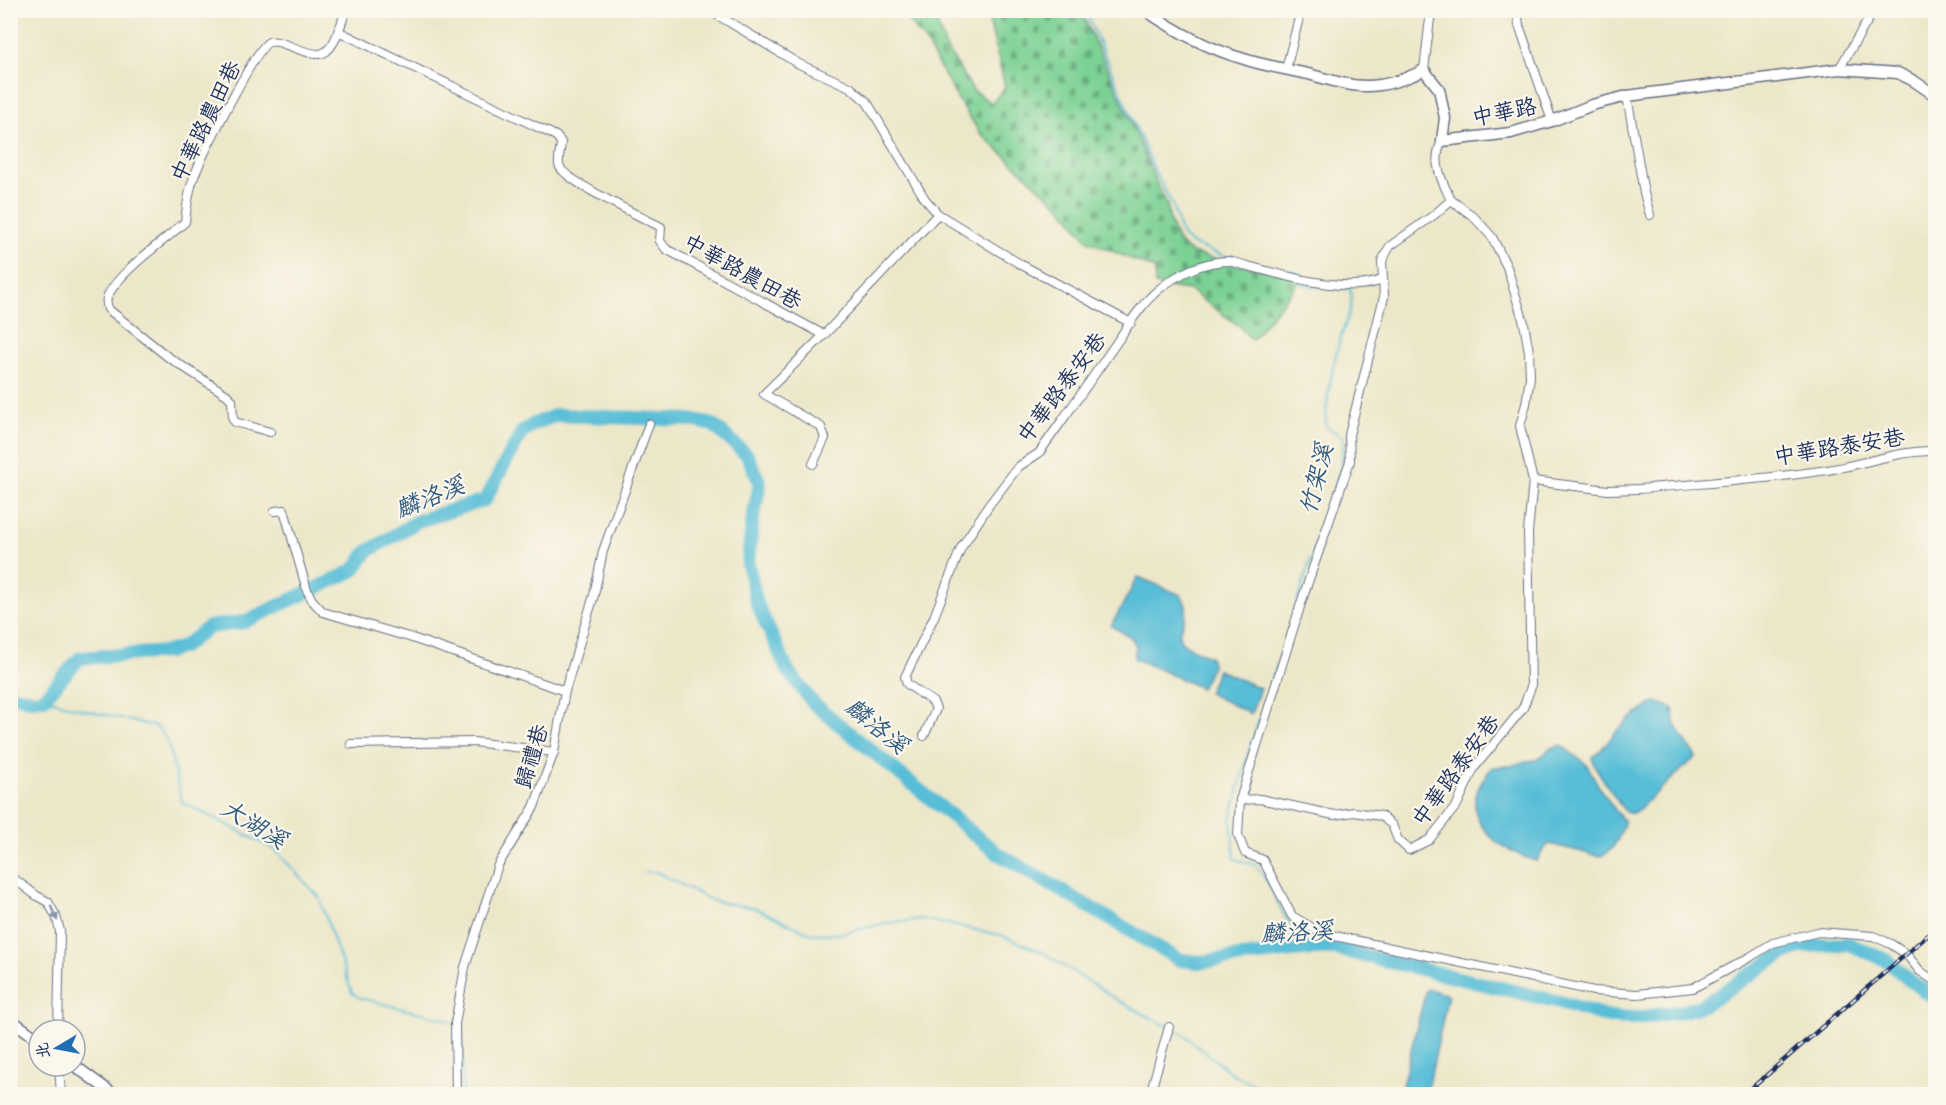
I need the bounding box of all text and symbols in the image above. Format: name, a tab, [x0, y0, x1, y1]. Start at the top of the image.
street label: 中華路農田巷	[165, 56, 247, 186]
street label: 中華路	[1469, 93, 1539, 131]
street label: 中華路農田巷	[678, 229, 807, 315]
street label: 中華路泰安巷	[1012, 327, 1112, 448]
street label: 中華路泰安巷	[1772, 424, 1906, 470]
water label: 竹架溪	[1294, 439, 1339, 517]
water label: 麟洛溪	[391, 470, 470, 523]
water label: 麟洛溪	[840, 692, 915, 761]
street label: 中華路泰安巷	[1406, 710, 1505, 832]
street label: 歸禮巷	[510, 721, 554, 792]
water label: 大湖溪	[216, 793, 294, 856]
one-way arrow	[49, 905, 58, 922]
water label: 麟洛溪	[1260, 916, 1336, 948]
north arrow	[27, 1018, 87, 1078]
text: 北	[33, 1041, 53, 1060]

